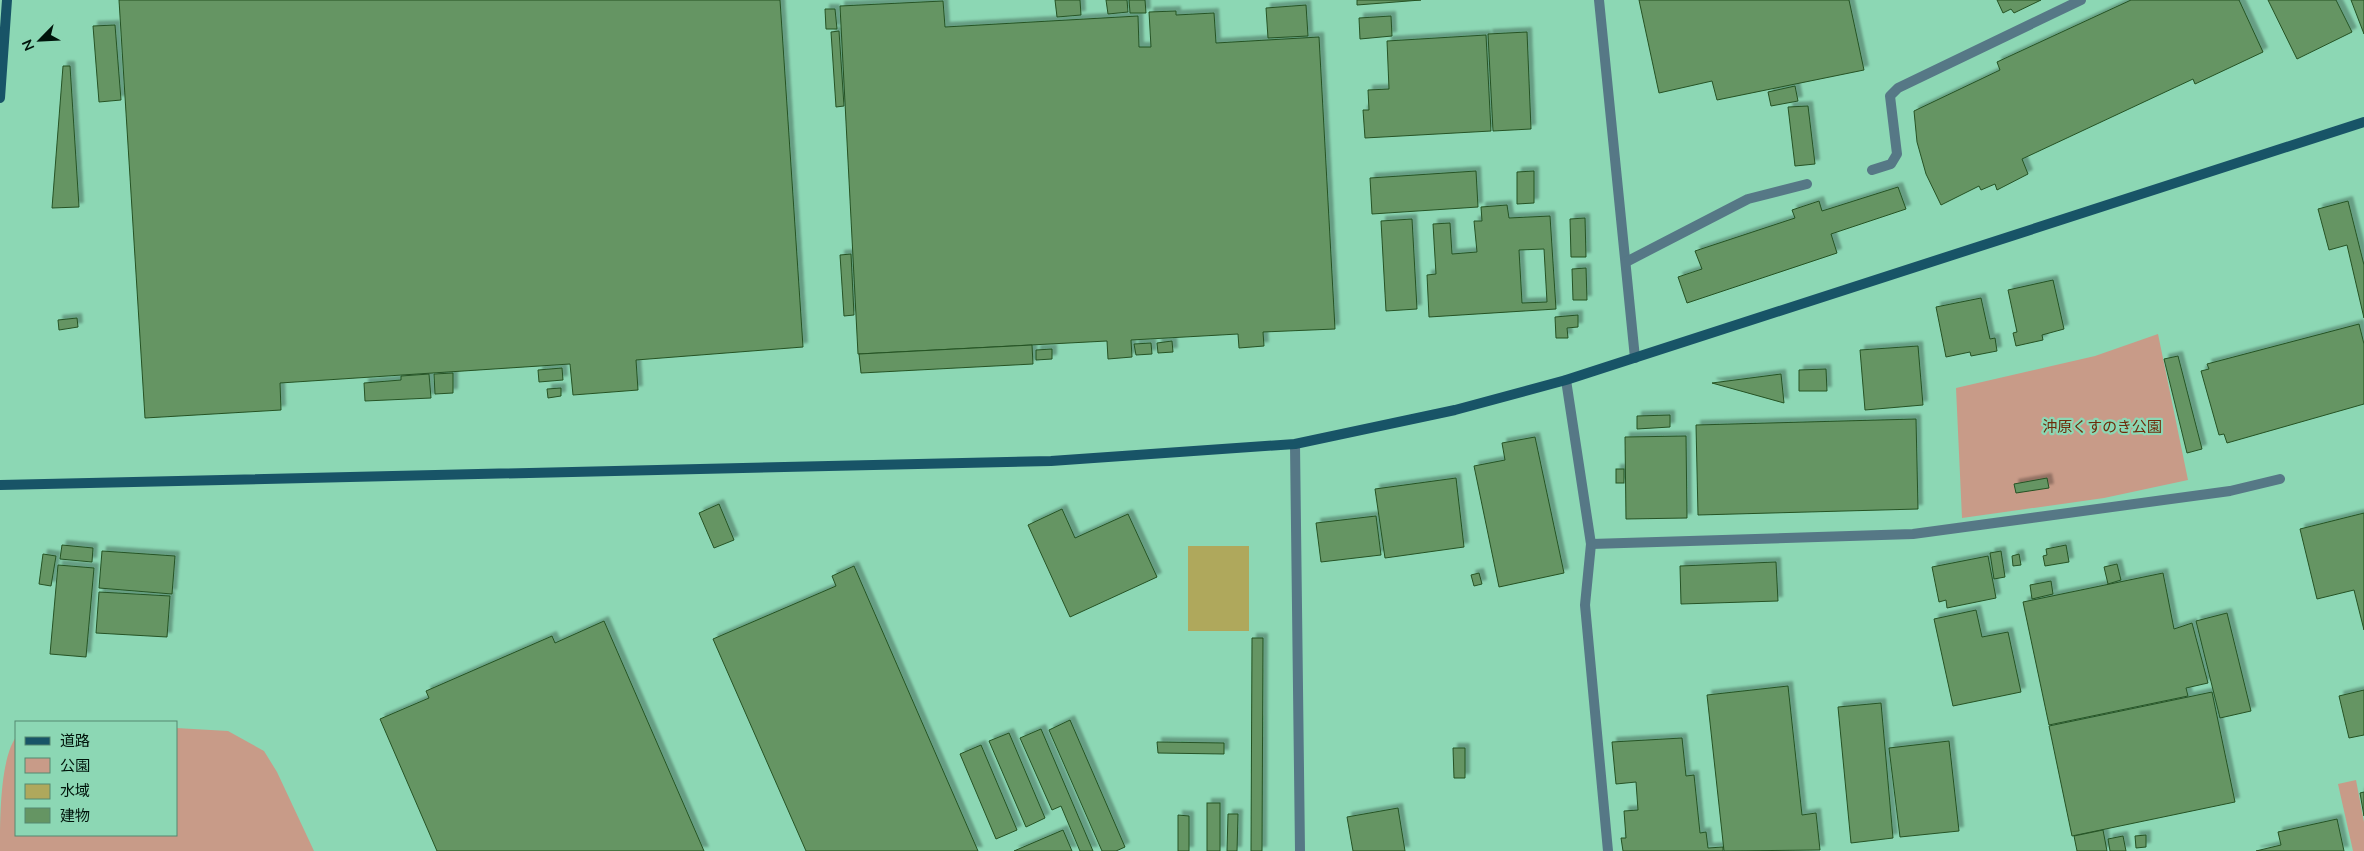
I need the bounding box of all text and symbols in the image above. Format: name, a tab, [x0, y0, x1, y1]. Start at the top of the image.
north arrow	[15, 15, 65, 65]
text: N	[18, 37, 38, 54]
park label: 沖原くすのき公園	[2042, 417, 2162, 436]
legend	[15, 721, 178, 836]
text: 道路	[60, 731, 90, 750]
text: 公園	[60, 756, 90, 775]
text: 水域	[60, 781, 90, 800]
text: 建物	[60, 806, 90, 825]

